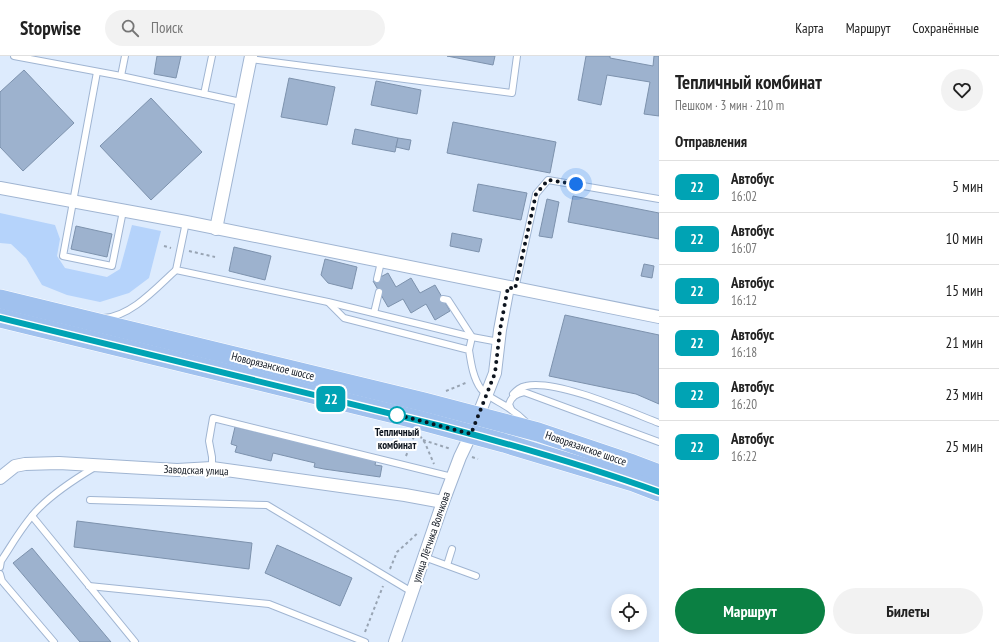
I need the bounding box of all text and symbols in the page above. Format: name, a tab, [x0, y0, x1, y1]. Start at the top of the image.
search box	[105, 10, 385, 46]
text: Stopwise	[20, 16, 81, 40]
icon: search	[119, 17, 141, 39]
text: Поиск	[151, 18, 183, 37]
text: Карта	[795, 19, 824, 37]
text: Маршрут	[846, 19, 890, 37]
text: Сохранённые	[912, 19, 979, 37]
button: heart	[941, 69, 983, 111]
text: Тепличный комбинат	[675, 70, 822, 94]
text: Пешком · 3 мин · 210 m	[675, 97, 784, 114]
text: Отправления	[675, 132, 747, 151]
text: Автобус	[731, 169, 774, 188]
your location	[566, 174, 586, 194]
text: 5 мин	[952, 177, 983, 196]
text: 22	[690, 178, 704, 196]
text: 16:02	[731, 188, 757, 205]
text: Автобус	[731, 221, 774, 240]
text: 10 мин	[945, 229, 983, 248]
text: 22	[690, 230, 704, 248]
text: 16:07	[731, 240, 757, 257]
text: Автобус	[731, 273, 774, 292]
text: 15 мин	[945, 281, 983, 300]
text: 22	[690, 282, 704, 300]
text: 16:12	[731, 292, 757, 309]
text: Автобус	[731, 325, 774, 344]
text: 21 мин	[945, 333, 983, 352]
text: 22	[690, 334, 704, 352]
text: 16:18	[731, 344, 757, 361]
street label: Новорязанское шоссе	[230, 349, 316, 383]
text: Автобус	[731, 377, 774, 396]
text: 23 мин	[945, 385, 983, 404]
line badge: 22	[313, 386, 349, 412]
text: 22	[690, 386, 704, 404]
text: 22	[324, 390, 338, 408]
text: 16:20	[731, 396, 757, 413]
marker: Тепличный комбинат	[388, 406, 406, 424]
place label: Тепличный комбинат	[375, 425, 419, 452]
street label: Новорязанское шоссе	[544, 428, 629, 469]
text: Автобус	[731, 429, 774, 448]
text: 25 мин	[945, 437, 983, 456]
text: 22	[690, 438, 704, 456]
text: 16:22	[731, 448, 757, 465]
street label: Заводская улица	[163, 462, 229, 478]
street label: улица Лётчика Волчкова	[409, 490, 453, 584]
button: Маршрут	[675, 588, 825, 634]
button: Билеты	[833, 588, 983, 634]
map controls	[611, 594, 647, 630]
button: locate	[611, 594, 647, 630]

